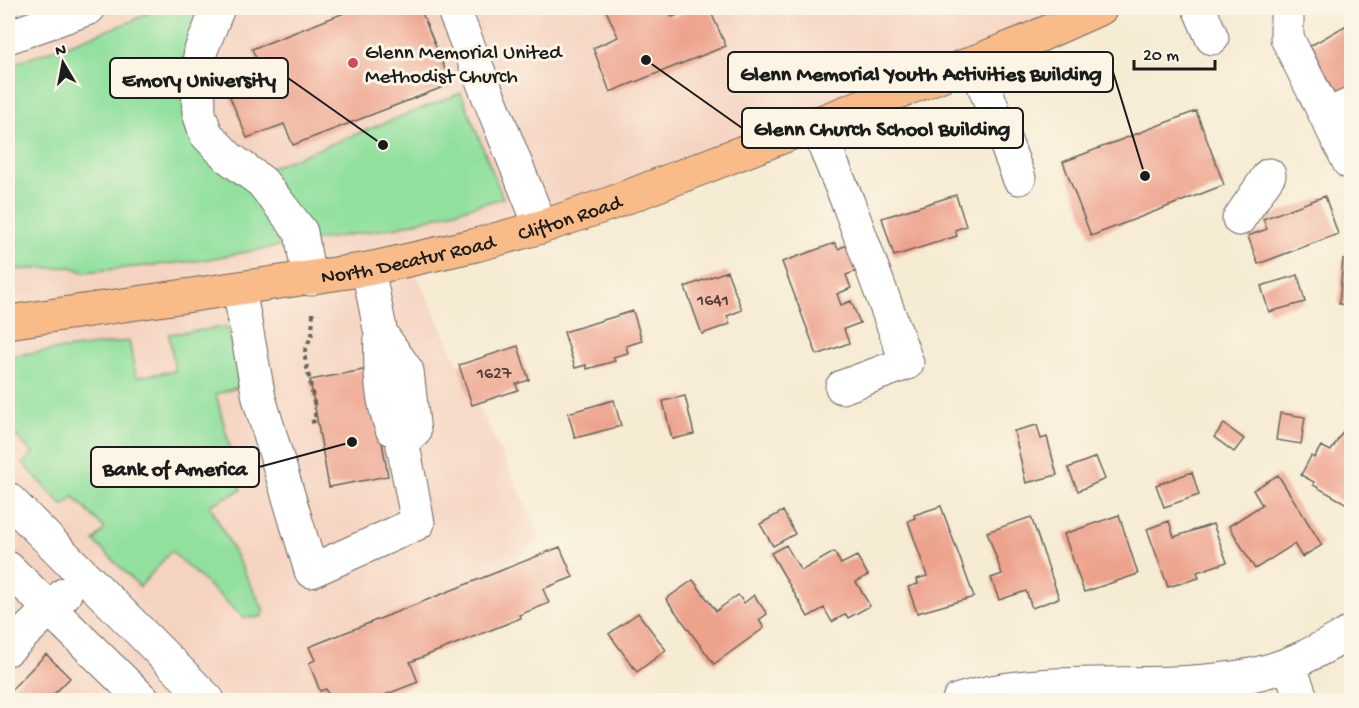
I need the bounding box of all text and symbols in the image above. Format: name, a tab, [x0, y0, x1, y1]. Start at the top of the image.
north arrow	[33, 33, 93, 93]
scale bar	[1134, 33, 1215, 71]
text: N	[54, 41, 68, 62]
place label: Glenn Memorial United Methodist Church	[365, 42, 563, 91]
text: 20 m	[1143, 46, 1179, 67]
callout: Glenn Memorial Youth Activities Building	[728, 52, 1113, 92]
marker: Glenn Memorial United Methodist Church	[346, 56, 360, 70]
callout: Emory University	[110, 58, 288, 98]
text: Glenn Memorial Youth Activities Building	[740, 63, 1102, 89]
text: Emory University	[122, 69, 276, 95]
callout: Glenn Church School Building	[742, 108, 1023, 148]
text: Glenn Church School Building	[754, 118, 1011, 144]
street label: Clifton Road	[516, 191, 627, 249]
street label: North Decatur Road	[320, 231, 500, 292]
house number: 1641	[696, 291, 729, 312]
house number: 1627	[476, 364, 512, 385]
callout: Bank of America	[91, 447, 259, 487]
text: Bank of America	[102, 458, 249, 484]

